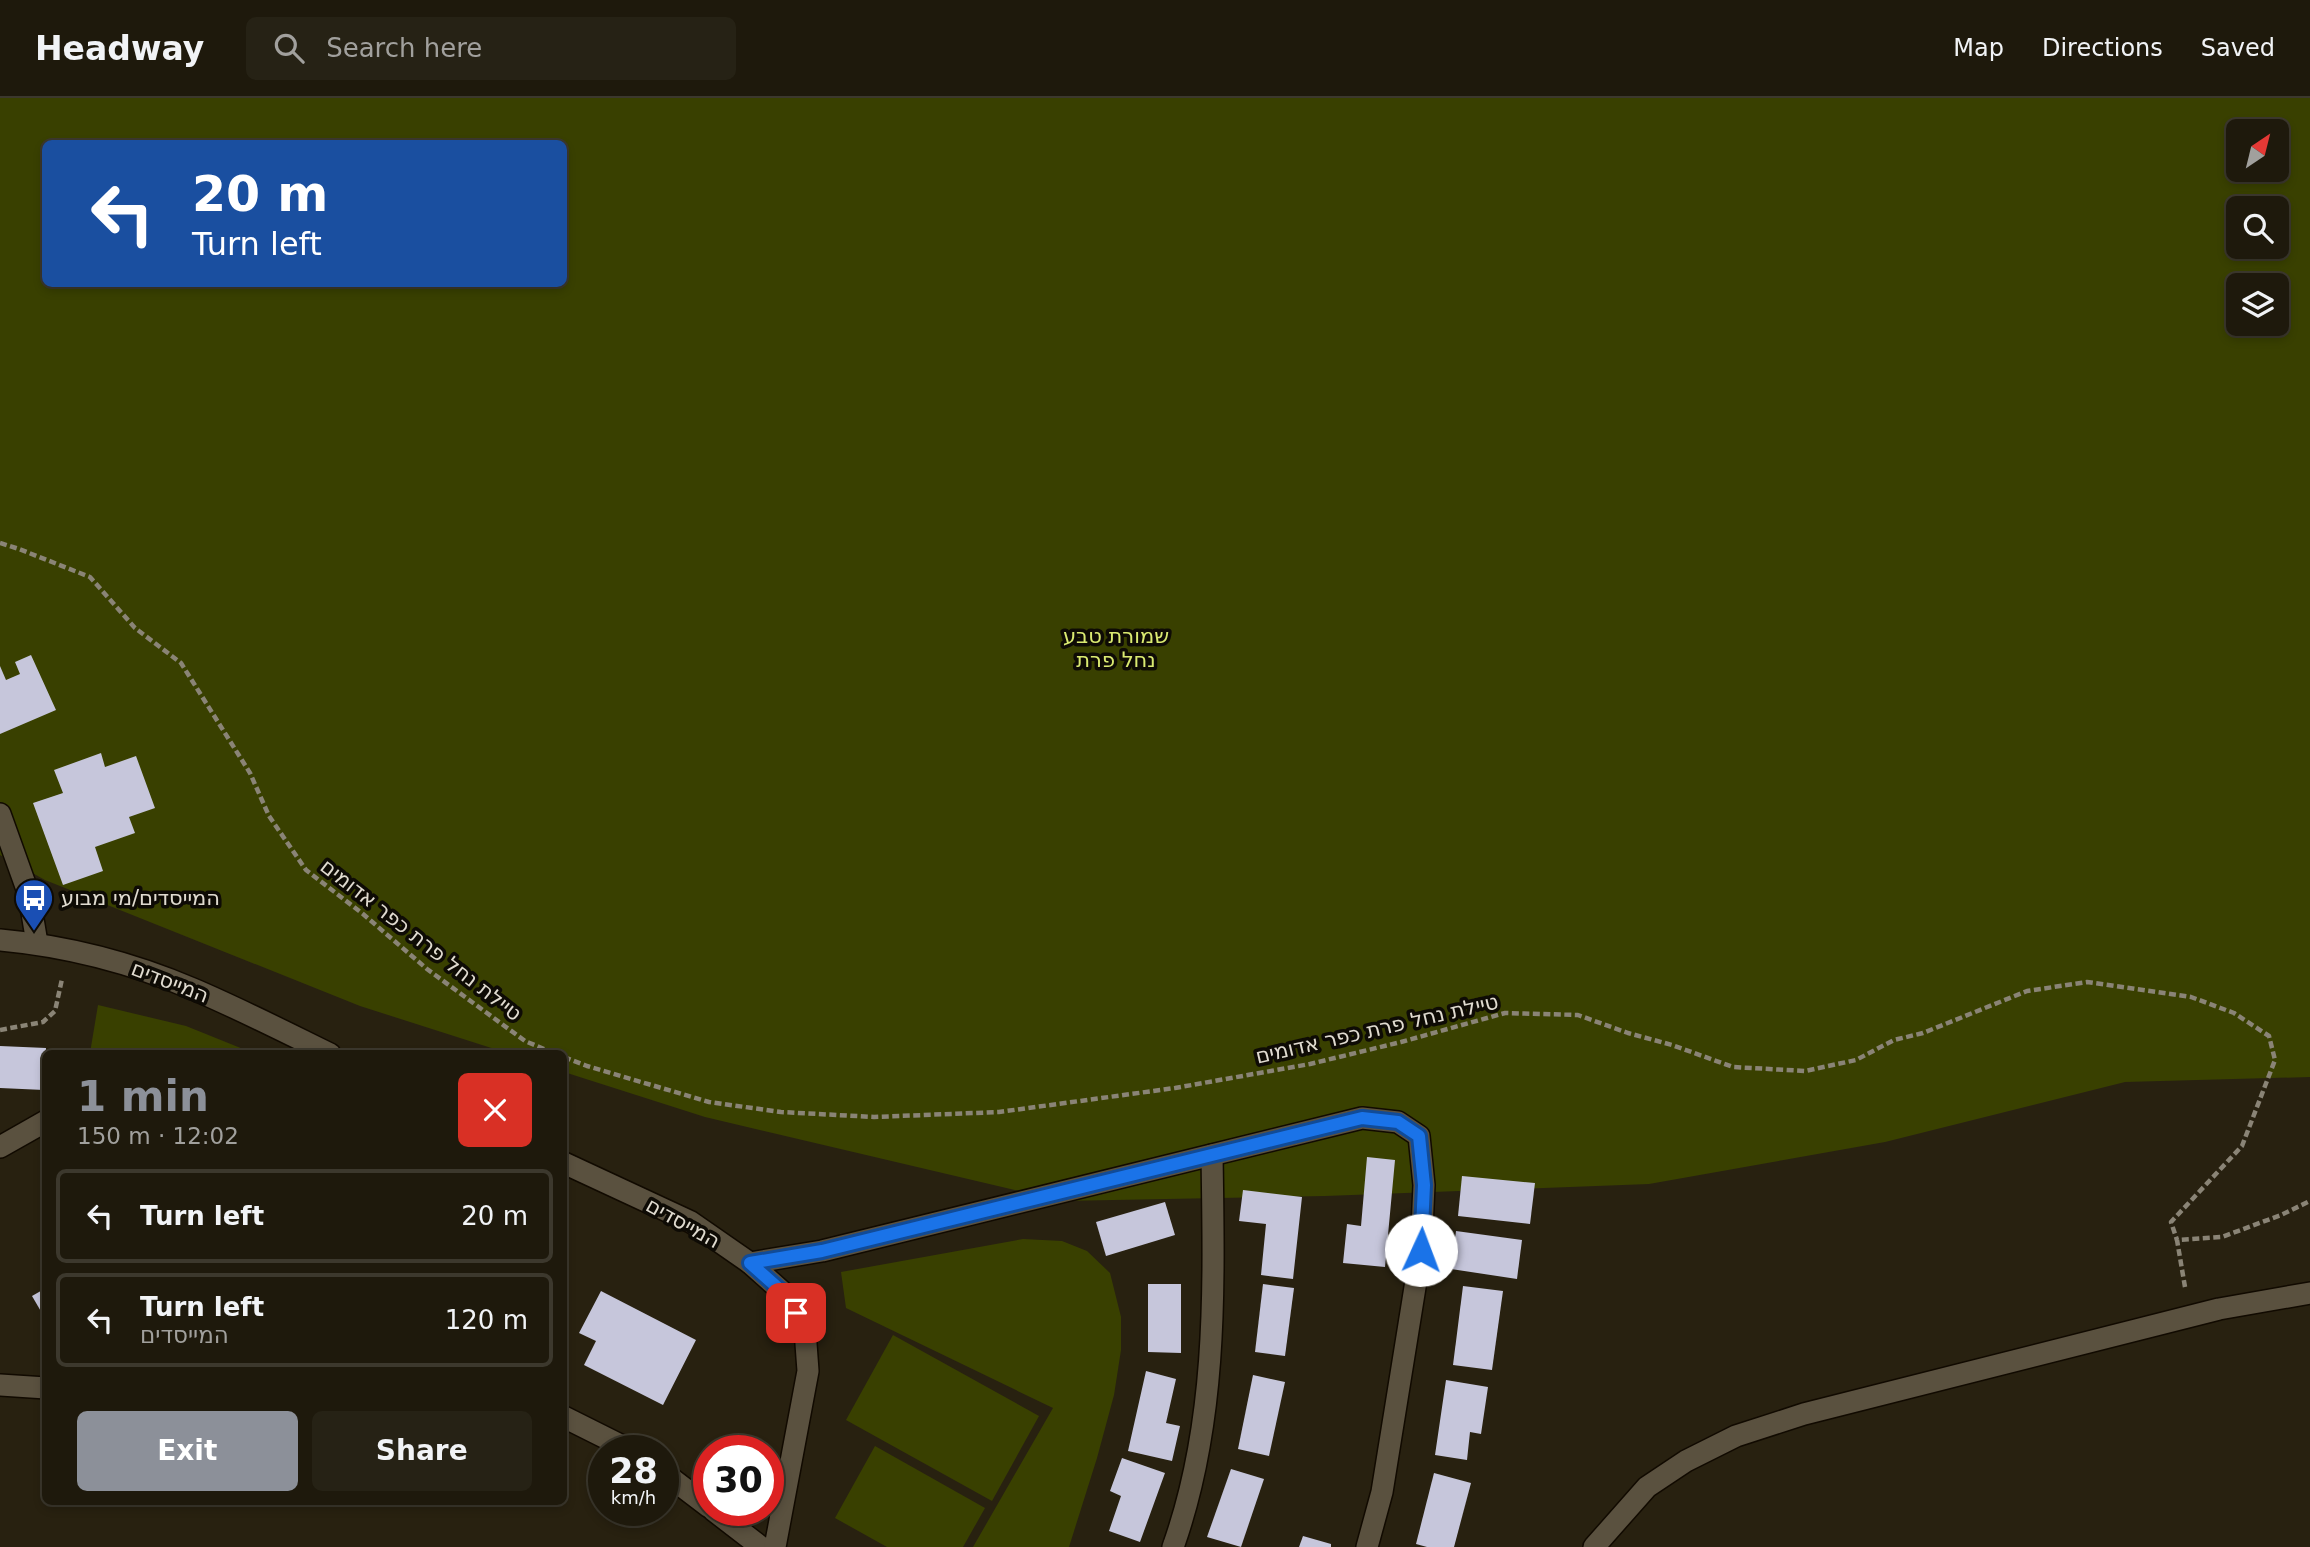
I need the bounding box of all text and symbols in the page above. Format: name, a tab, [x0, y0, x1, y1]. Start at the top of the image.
search box	[246, 17, 736, 80]
text: Headway	[35, 29, 204, 68]
icon: search	[270, 29, 308, 67]
text: Search here	[326, 33, 482, 63]
text: Map	[1953, 34, 2004, 62]
text: Directions	[2042, 34, 2163, 62]
text: Saved	[2201, 34, 2275, 62]
north arrow	[2226, 119, 2289, 182]
map controls	[2226, 119, 2289, 336]
text: 20 m	[192, 166, 328, 223]
icon: left	[77, 168, 168, 259]
button: search	[2226, 196, 2289, 259]
text: Turn left	[192, 225, 322, 263]
button: layers	[2226, 273, 2289, 336]
park label: שמורת טבע נחל פרת	[1063, 624, 1169, 672]
street label: טיילת נחל פרת כפר אדומים	[316, 854, 526, 1026]
bus stop icon: המייסדים/מי מבוע	[13, 877, 55, 932]
place label: המייסדים/מי מבוע	[61, 886, 220, 910]
street label: המייסדים	[128, 956, 212, 1008]
street label: טיילת נחל פרת כפר אדומים	[1253, 989, 1501, 1069]
text: 1 min	[77, 1072, 209, 1121]
button: close	[458, 1073, 532, 1147]
text: 150 m · 12:02	[77, 1123, 239, 1149]
street label: המייסדים	[642, 1193, 724, 1253]
icon: left	[81, 1197, 119, 1235]
text: Turn left	[140, 1201, 264, 1231]
text: 20 m	[461, 1201, 528, 1231]
position arrow	[1384, 1213, 1458, 1287]
pin	[766, 1283, 826, 1343]
text: Turn left	[140, 1292, 264, 1322]
icon: arrive	[777, 1294, 815, 1332]
icon: left	[81, 1301, 119, 1339]
text: 120 m	[445, 1305, 528, 1335]
text: המייסדים	[140, 1322, 229, 1348]
button: Exit	[77, 1411, 298, 1491]
button: Share	[312, 1411, 532, 1491]
speed limit sign: 30	[693, 1435, 784, 1526]
text: 28	[609, 1451, 658, 1491]
text: km/h	[611, 1487, 656, 1508]

